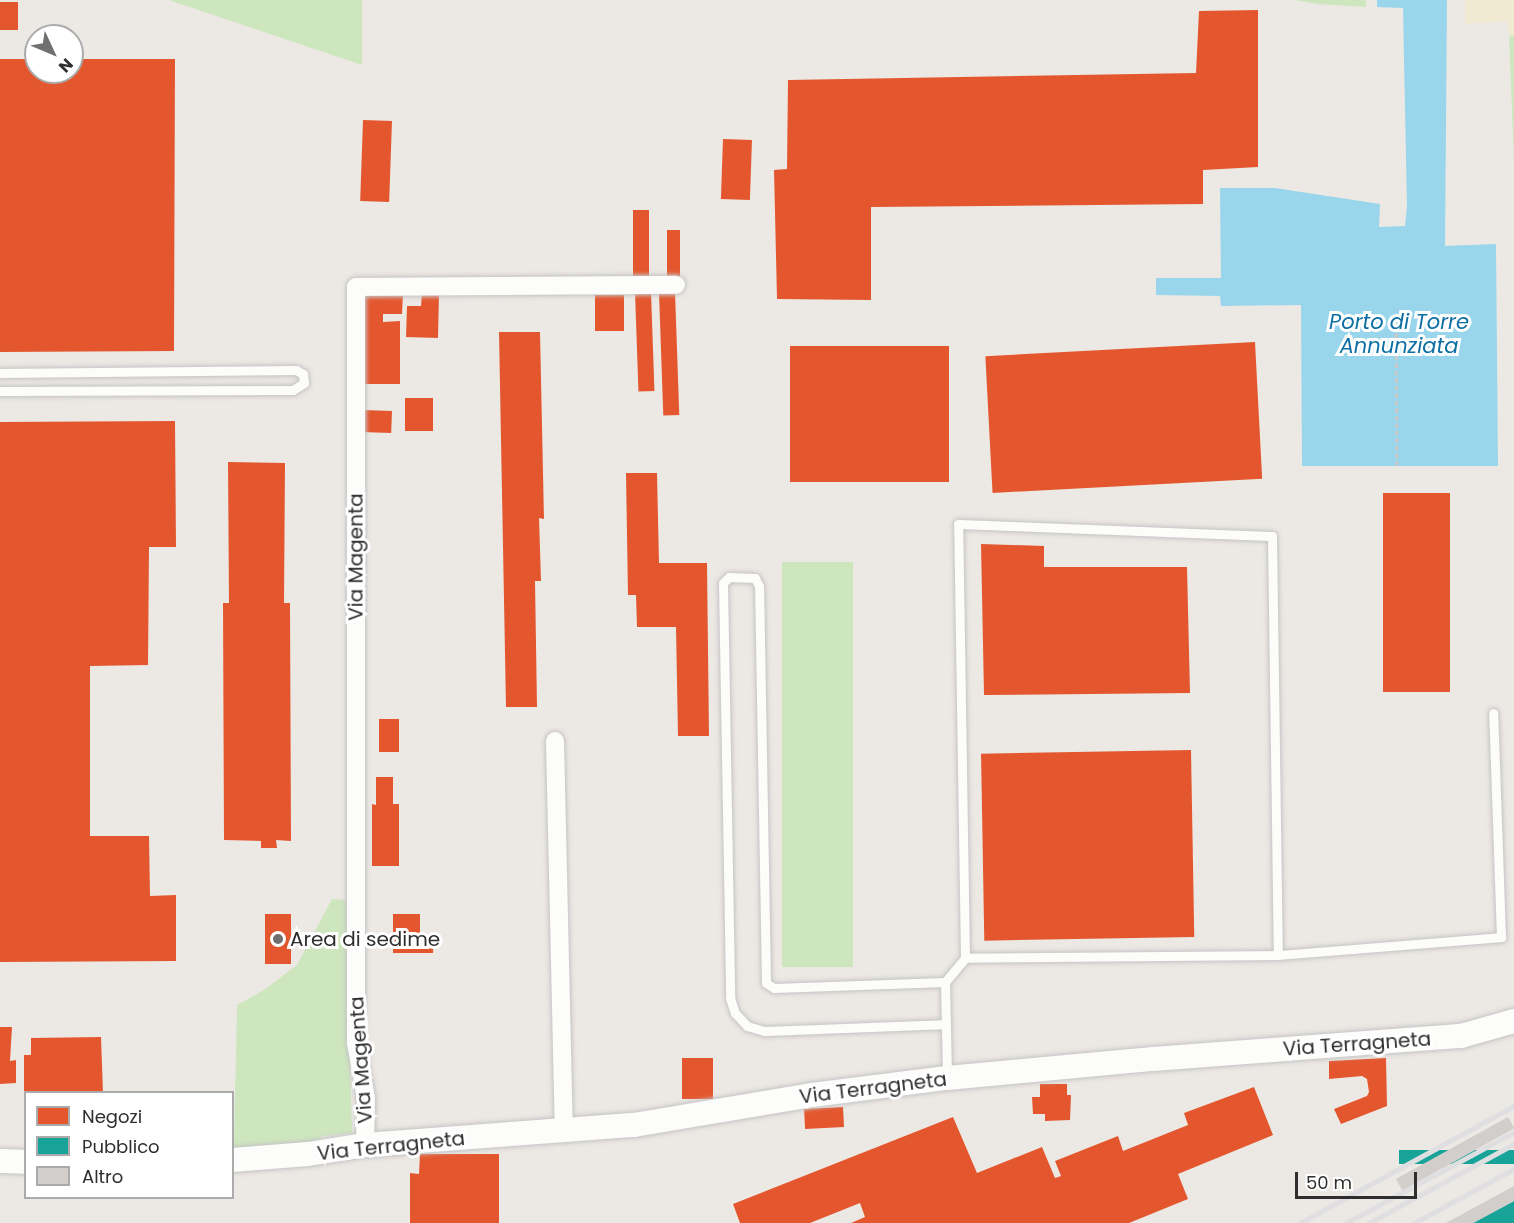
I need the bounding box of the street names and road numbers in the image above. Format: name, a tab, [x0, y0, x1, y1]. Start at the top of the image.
street label: Via Magenta	[344, 493, 368, 621]
street label: Via Magenta	[345, 996, 377, 1124]
street label: Via Terragneta	[1282, 1027, 1432, 1061]
street label: Via Terragneta	[798, 1067, 948, 1109]
street label: Via Terragneta	[316, 1126, 466, 1166]

